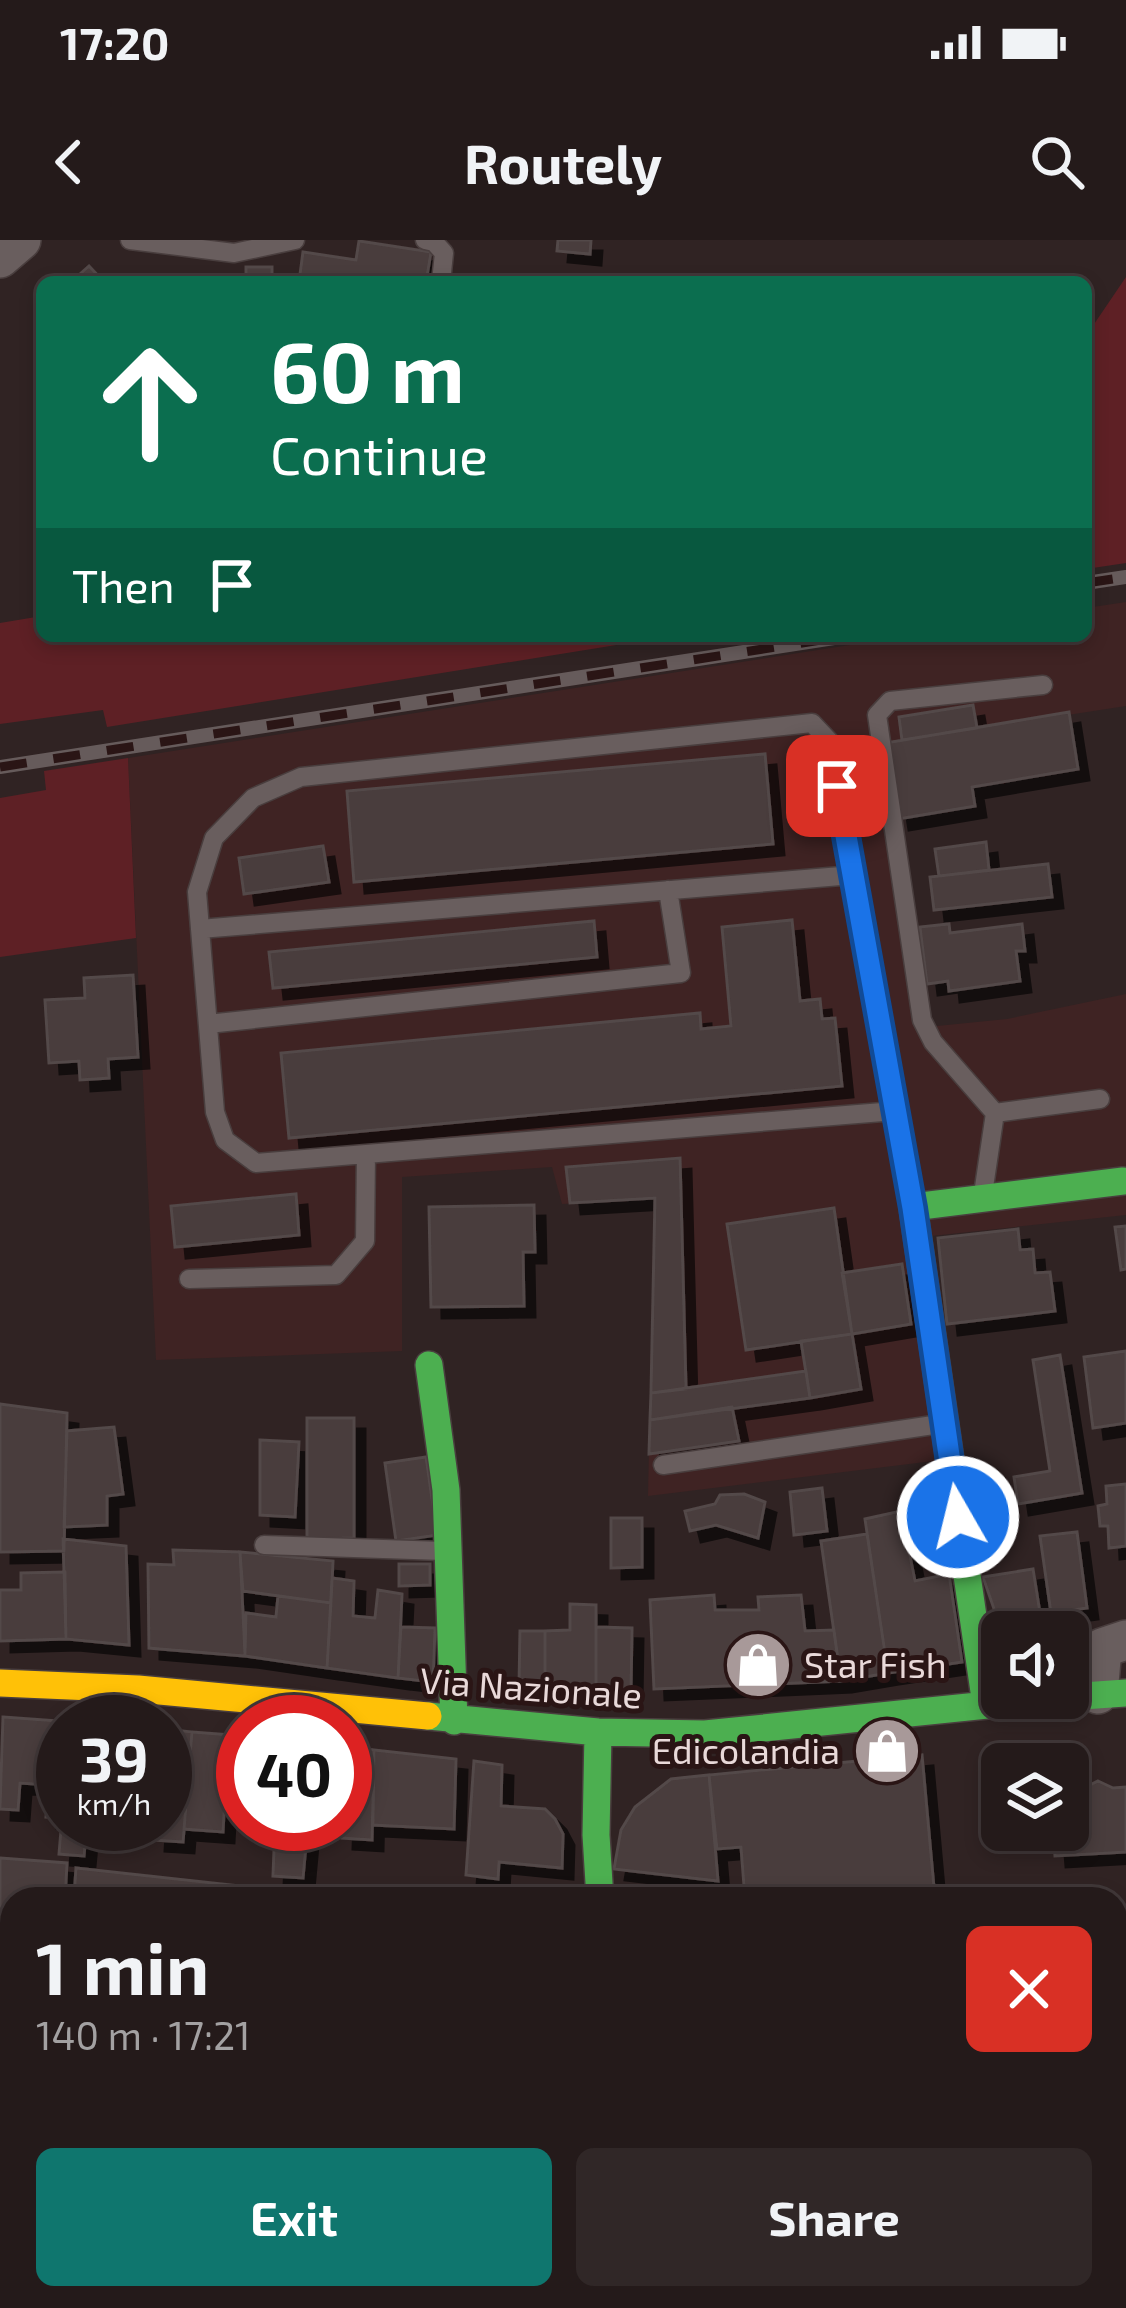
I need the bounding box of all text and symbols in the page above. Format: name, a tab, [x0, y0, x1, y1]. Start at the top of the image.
text: 17:20	[60, 15, 169, 69]
icon: back	[36, 129, 102, 195]
icon: search	[1024, 129, 1090, 195]
text: Routely	[464, 130, 662, 195]
text: 60 m	[270, 319, 465, 420]
icon: ahead	[72, 324, 228, 480]
text: Continue	[270, 421, 488, 486]
icon: arrive	[199, 552, 265, 618]
text: Then	[72, 558, 175, 612]
pin	[786, 735, 888, 837]
icon: arrive	[804, 753, 870, 819]
position arrow	[895, 1454, 1021, 1580]
map controls	[981, 1611, 1089, 1851]
button: sound	[981, 1611, 1089, 1719]
shop icon: Star Fish	[723, 1630, 793, 1700]
place label: Star Fish	[804, 1642, 947, 1685]
street label: Via Nazionale	[419, 1657, 643, 1716]
speed limit sign: 40	[216, 1695, 372, 1851]
shop icon: Edicolandia	[852, 1716, 922, 1786]
text: 39	[79, 1722, 149, 1794]
place label: Edicolandia	[652, 1728, 840, 1771]
button: layers	[981, 1743, 1089, 1851]
text: km/h	[77, 1785, 151, 1821]
text: 1 min	[36, 1923, 209, 2009]
button: close	[966, 1926, 1092, 2052]
text: 140 m · 17:21	[36, 2011, 251, 2058]
button: Exit	[36, 2148, 552, 2286]
button: Share	[576, 2148, 1092, 2286]

